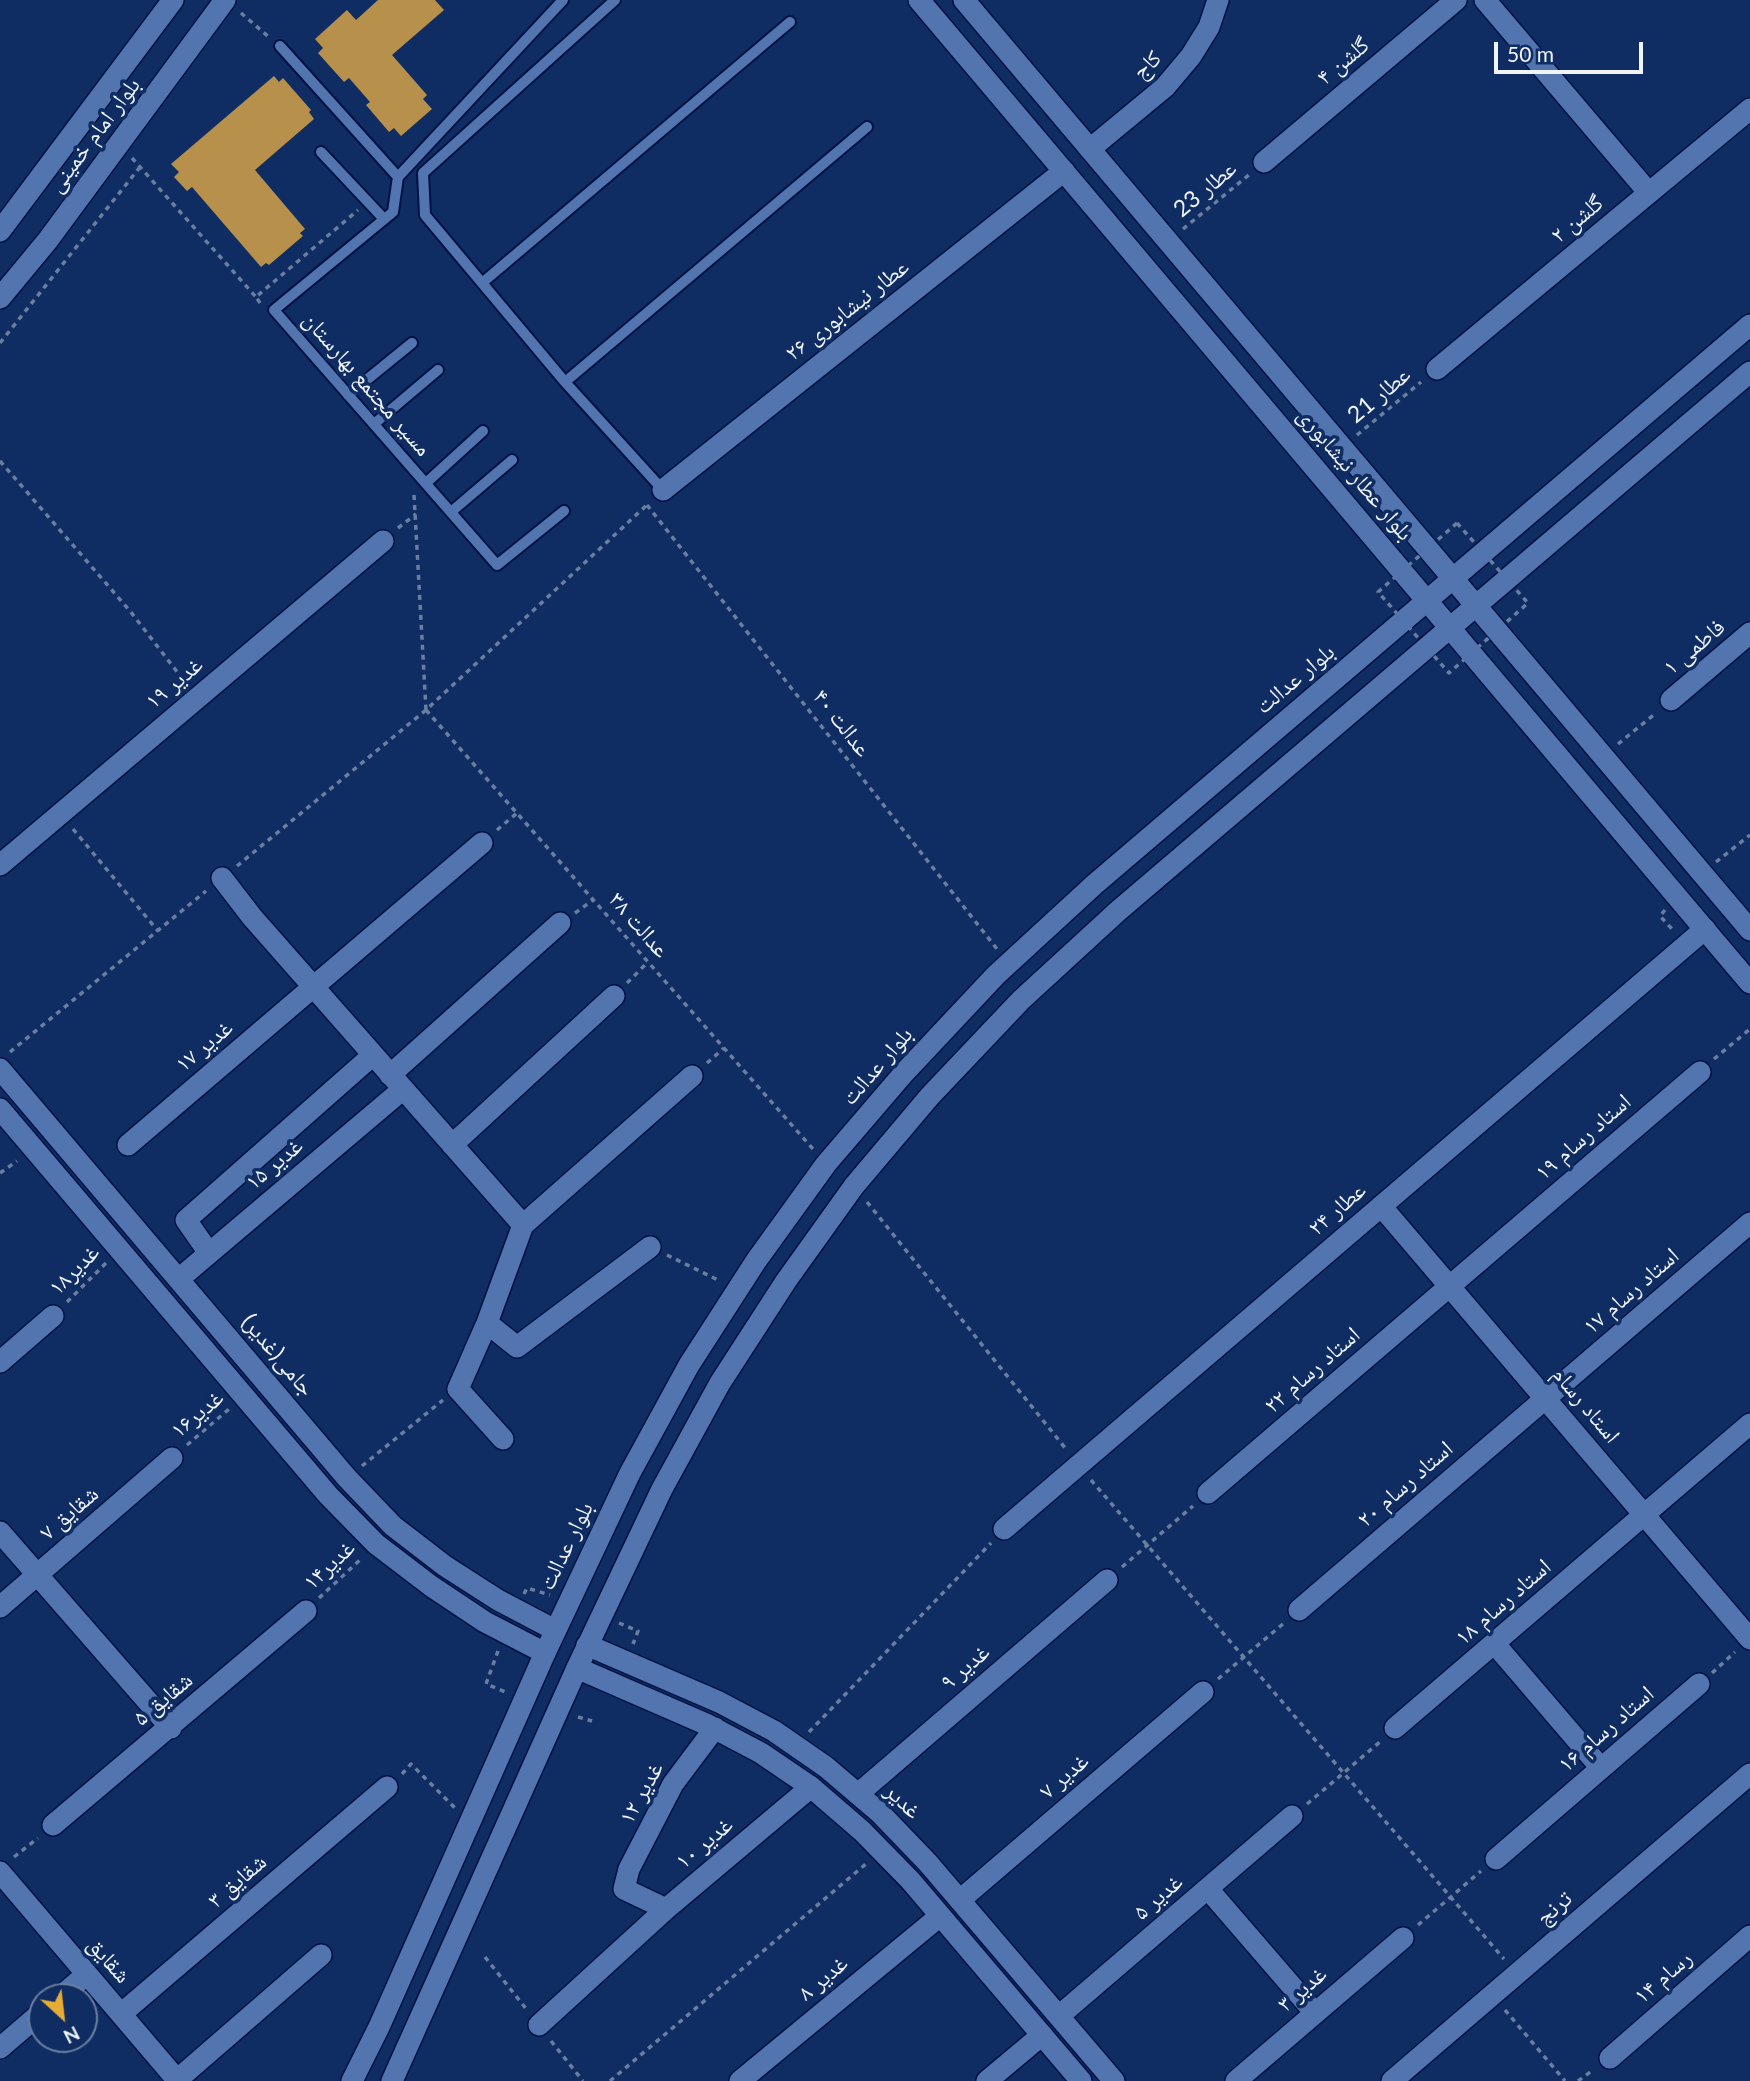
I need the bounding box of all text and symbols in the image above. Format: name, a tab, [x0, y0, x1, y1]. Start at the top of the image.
scale bar	[1498, 28, 1647, 72]
street label: گلشن ۴	[1311, 31, 1375, 91]
text: 50 m	[1507, 41, 1554, 66]
street label: کاج	[1127, 45, 1167, 85]
street label: بلوار امام خمینی	[42, 72, 146, 198]
street label: عطار 23	[1168, 155, 1242, 223]
street label: گلشن ۲	[1545, 189, 1609, 249]
street label: عطار نیشابوری ۲۶	[780, 253, 914, 367]
street label: مسیر مجتمع بهارستان	[297, 306, 437, 462]
street label: عطار 21	[1342, 361, 1416, 429]
street label: بلوار عطار نیشابوری	[1291, 402, 1419, 546]
street label: فاطمی ۱	[1657, 613, 1731, 681]
street label: بلوار عدالت	[1250, 638, 1340, 720]
street label: غدیر ۱۹	[140, 651, 208, 715]
street label: عدالت ۴۰	[807, 684, 877, 762]
street label: عدالت ۳۸	[603, 886, 675, 964]
street label: غدیر ۱۷	[170, 1014, 238, 1078]
street label: بلوار عدالت	[836, 1021, 918, 1111]
street label: استاد رسام ۱۹	[1530, 1088, 1636, 1186]
street label: غدیر ۱۵	[240, 1132, 308, 1196]
street label: عطار ۲۴	[1303, 1177, 1371, 1241]
street label: غدیر۱۸	[43, 1239, 105, 1301]
street label: استاد رسام ۱۷	[1578, 1242, 1684, 1340]
street label: جامی(غدیر)	[236, 1308, 320, 1402]
street label: استاد رسام ۲۲	[1259, 1321, 1365, 1419]
street label: استاد رسام	[1546, 1361, 1626, 1449]
street label: غدیر۱۶	[165, 1384, 229, 1444]
street label: استاد رسام ۲۰	[1352, 1435, 1458, 1533]
street label: شقایق ۷	[34, 1480, 104, 1546]
street label: بلوار عدالت	[533, 1497, 599, 1595]
street label: غدیر۱۴	[298, 1534, 360, 1596]
street label: استاد رسام ۱۸	[1450, 1553, 1556, 1651]
street label: غدیر ۹	[935, 1638, 995, 1696]
street label: شقایق ۵	[128, 1666, 198, 1732]
street label: استاد رسام ۱۶	[1553, 1680, 1659, 1778]
street label: غدیر ۷	[1034, 1747, 1094, 1805]
street label: غدیر ۱۲	[613, 1757, 669, 1829]
street label: غدیر	[879, 1777, 927, 1825]
street label: غدیر ۱۰	[670, 1811, 738, 1875]
street label: شقایق ۳	[202, 1848, 272, 1914]
street label: غدیر ۵	[1128, 1868, 1188, 1926]
street label: ترنج	[1530, 1885, 1578, 1931]
street label: شقایق	[81, 1931, 137, 1989]
street label: رسام ۱۴	[1628, 1944, 1698, 2010]
street label: غدیر ۸	[793, 1949, 853, 2007]
street label: غدیر ۳	[1272, 1960, 1332, 2018]
north arrow	[28, 1983, 98, 2053]
text: N	[60, 2022, 84, 2049]

